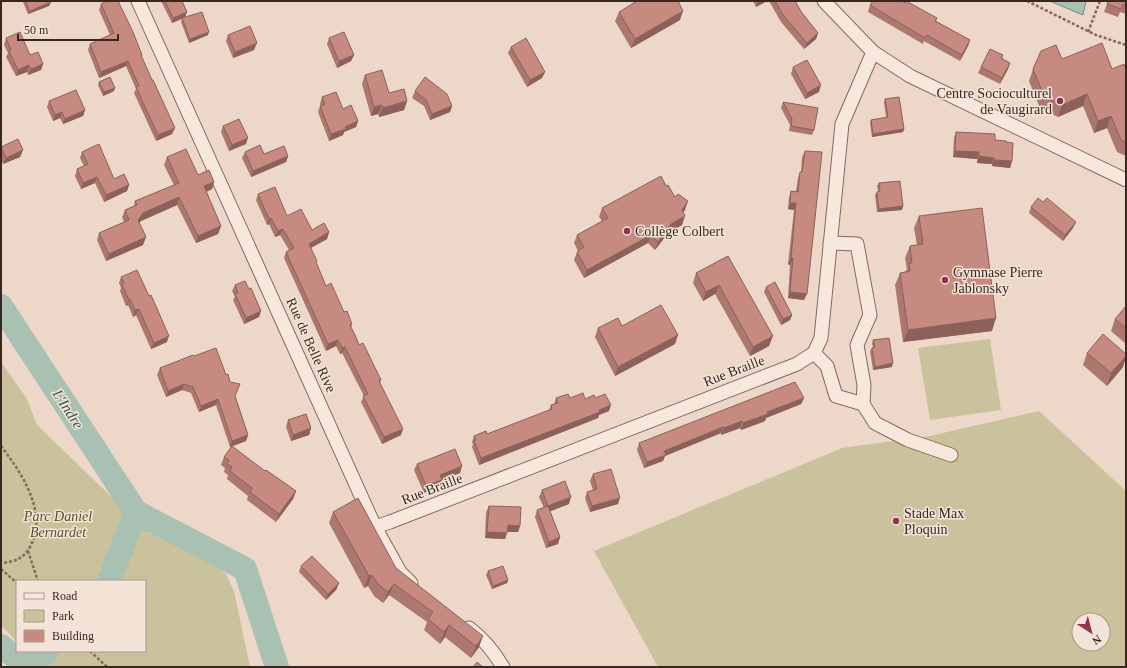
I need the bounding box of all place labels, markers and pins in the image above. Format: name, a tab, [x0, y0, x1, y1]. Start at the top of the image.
place label: Centre Socioculturel de Vaugirard	[937, 86, 1052, 117]
marker: Centre Socioculturel de Vaugirard	[1055, 96, 1065, 106]
place label: Collège Colbert	[635, 224, 724, 239]
marker: Collège Colbert	[622, 226, 632, 236]
place label: Gymnase Pierre Jablonsky	[953, 265, 1043, 296]
marker: Gymnase Pierre Jablonsky	[940, 275, 950, 285]
place label: Stade Max Ploquin	[904, 506, 964, 537]
marker: Stade Max Ploquin	[891, 516, 901, 526]

